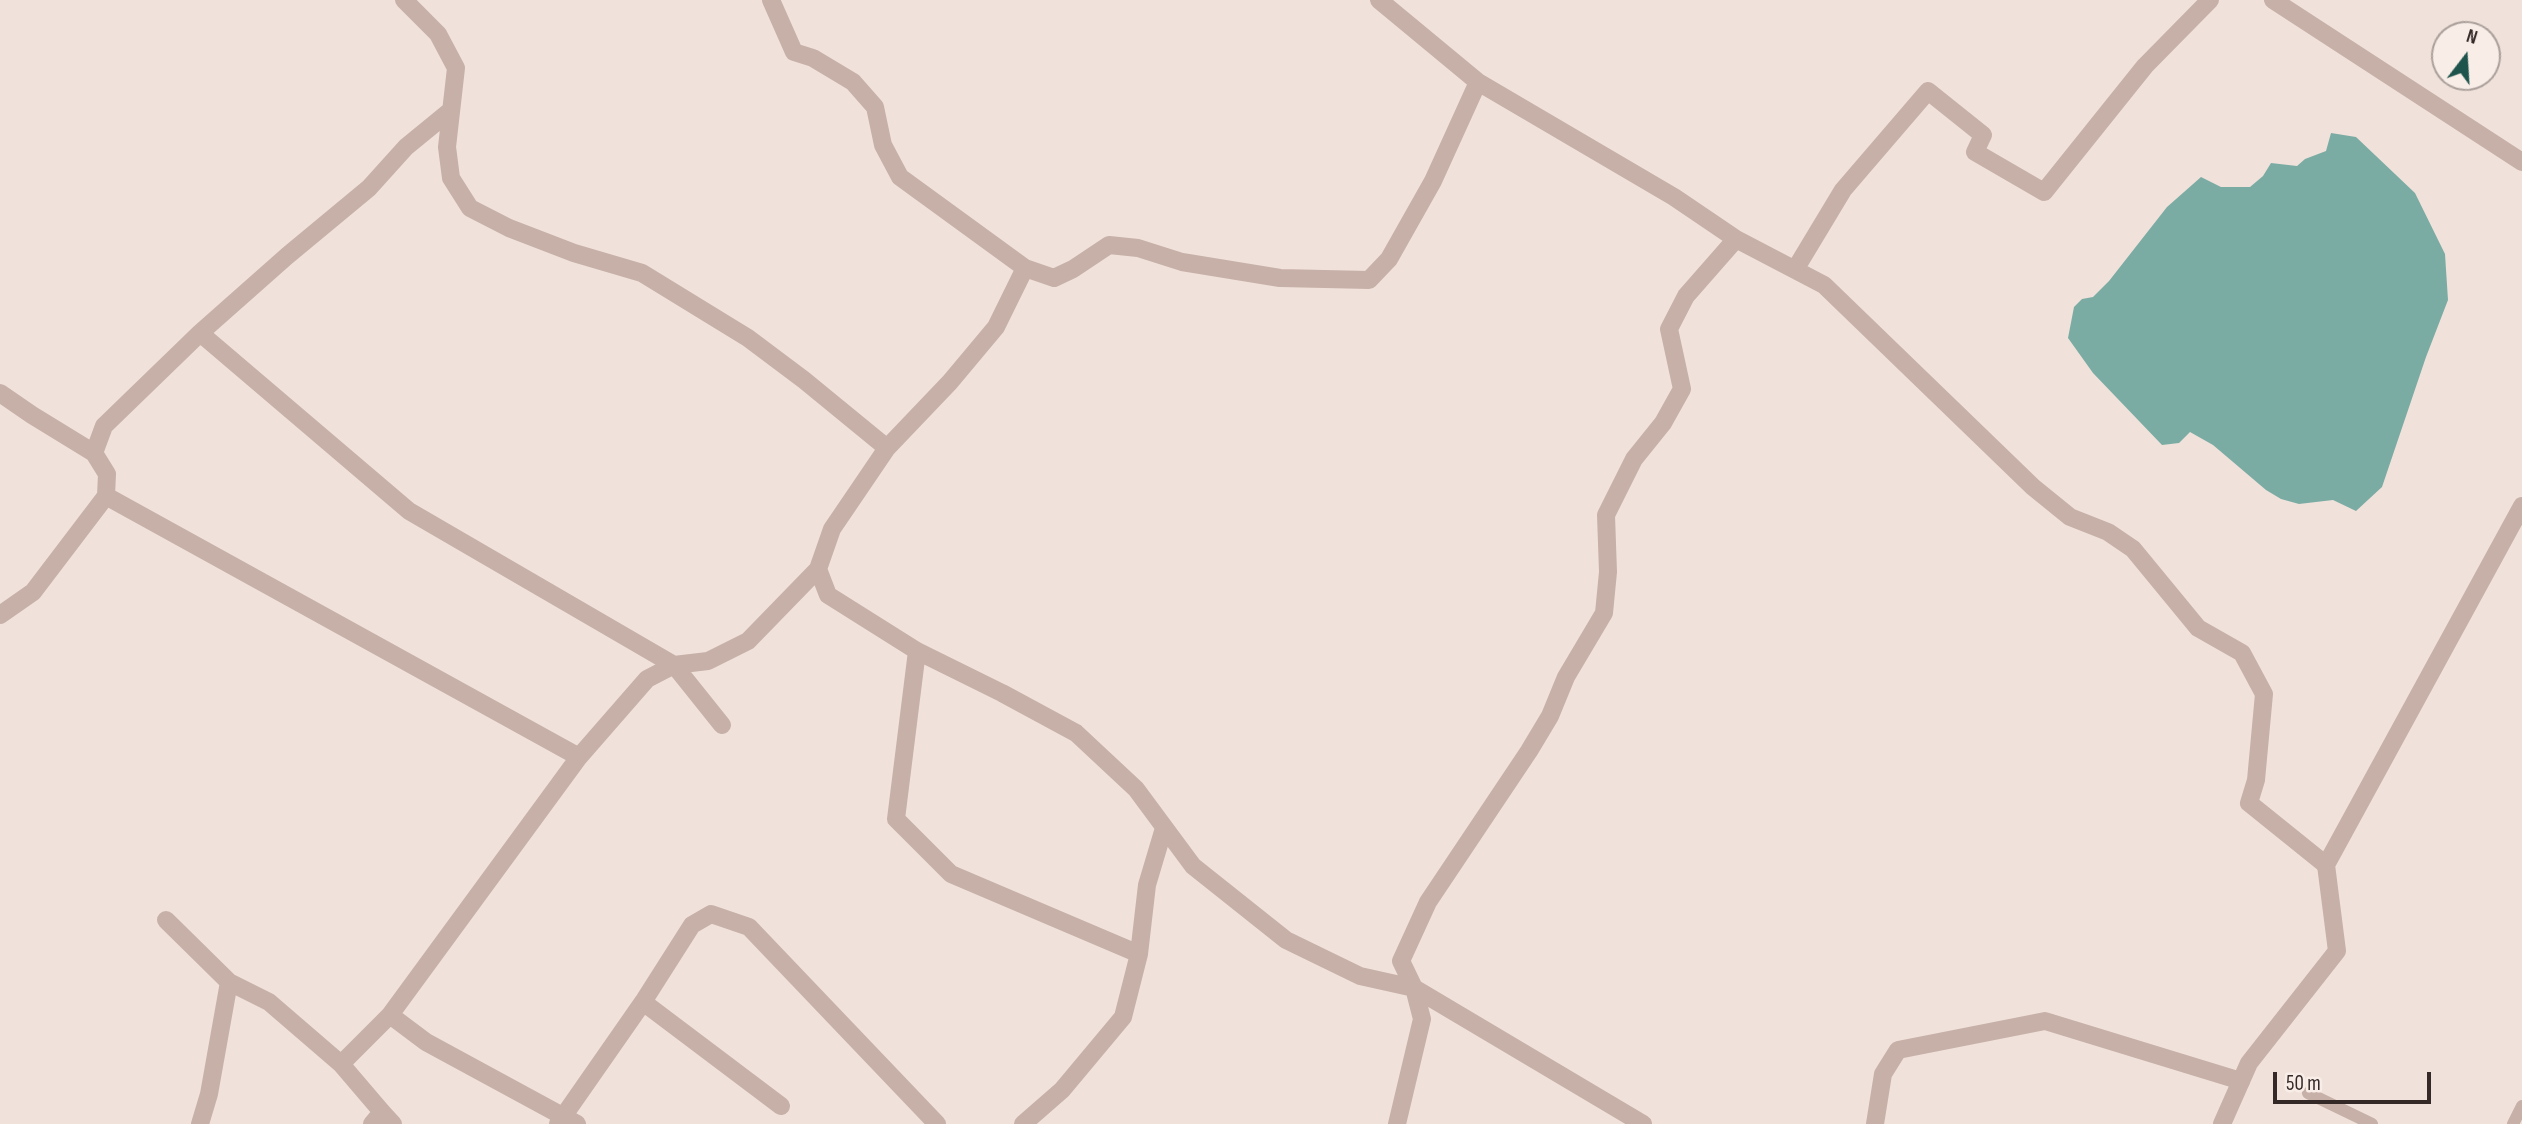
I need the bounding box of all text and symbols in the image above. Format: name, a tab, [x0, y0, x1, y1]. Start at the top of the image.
north arrow	[2431, 21, 2501, 91]
text: N	[2463, 25, 2480, 50]
scale bar	[2277, 1058, 2434, 1102]
text: 50 m	[2286, 1071, 2321, 1096]

